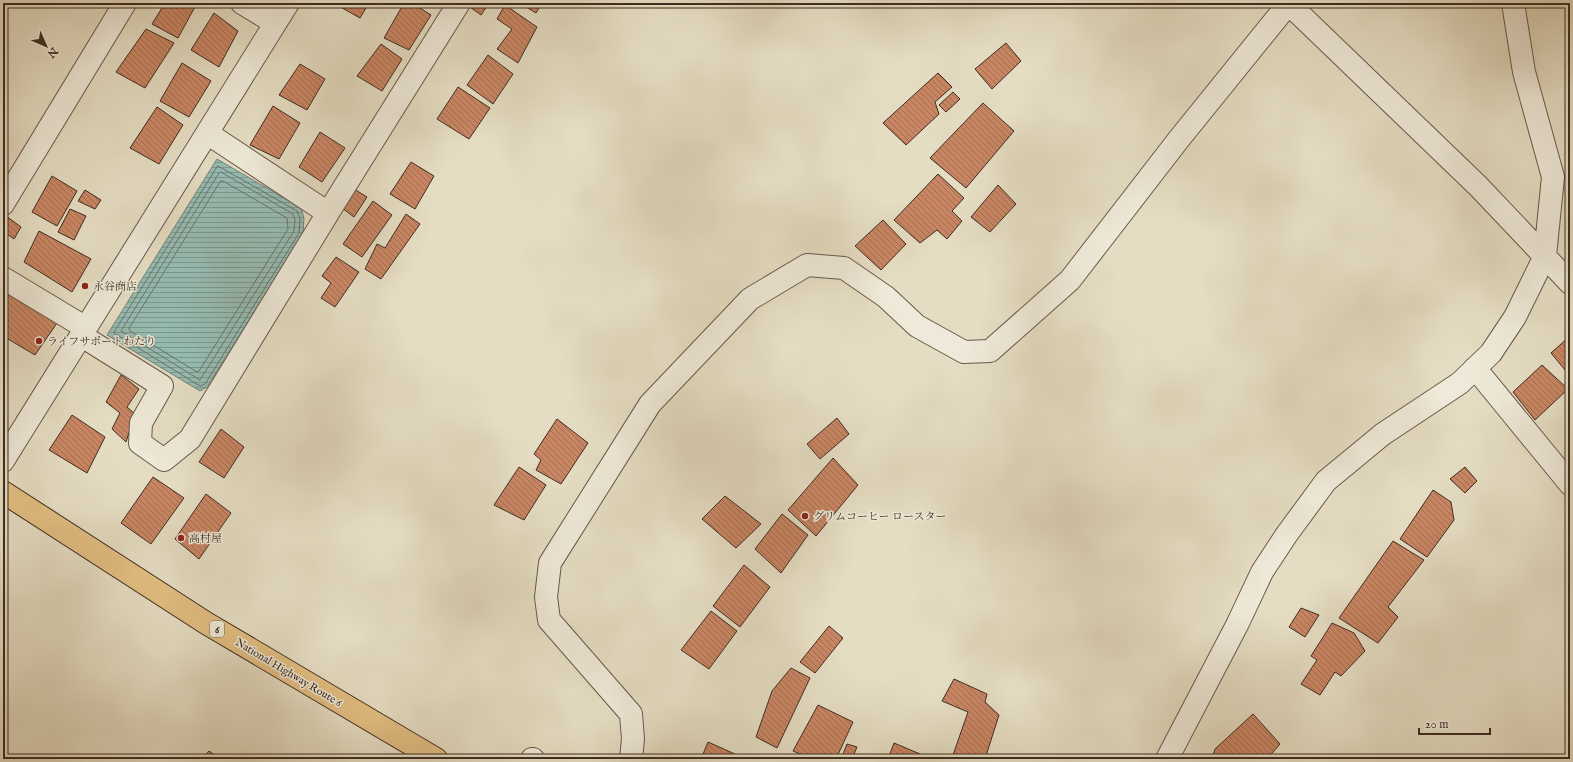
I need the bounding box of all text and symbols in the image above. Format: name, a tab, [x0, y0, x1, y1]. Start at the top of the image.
north arrow	[26, 26, 66, 66]
text: N	[44, 43, 61, 61]
place label: 永谷商店	[93, 280, 137, 294]
marker: 永谷商店	[80, 281, 90, 291]
place label: ライフサポートわたり	[47, 335, 156, 349]
marker: ライフサポートわたり	[34, 336, 44, 346]
place label: グリムコーヒー ロースター	[813, 510, 946, 524]
marker: グリムコーヒー ロースター	[800, 511, 810, 521]
place label: 高村屋	[189, 532, 222, 546]
marker: 高村屋	[176, 533, 186, 543]
road number: 6	[210, 621, 224, 637]
street label: National Highway Route 6	[233, 635, 345, 710]
scale bar	[1419, 710, 1490, 736]
text: 20 m	[1425, 717, 1448, 732]

